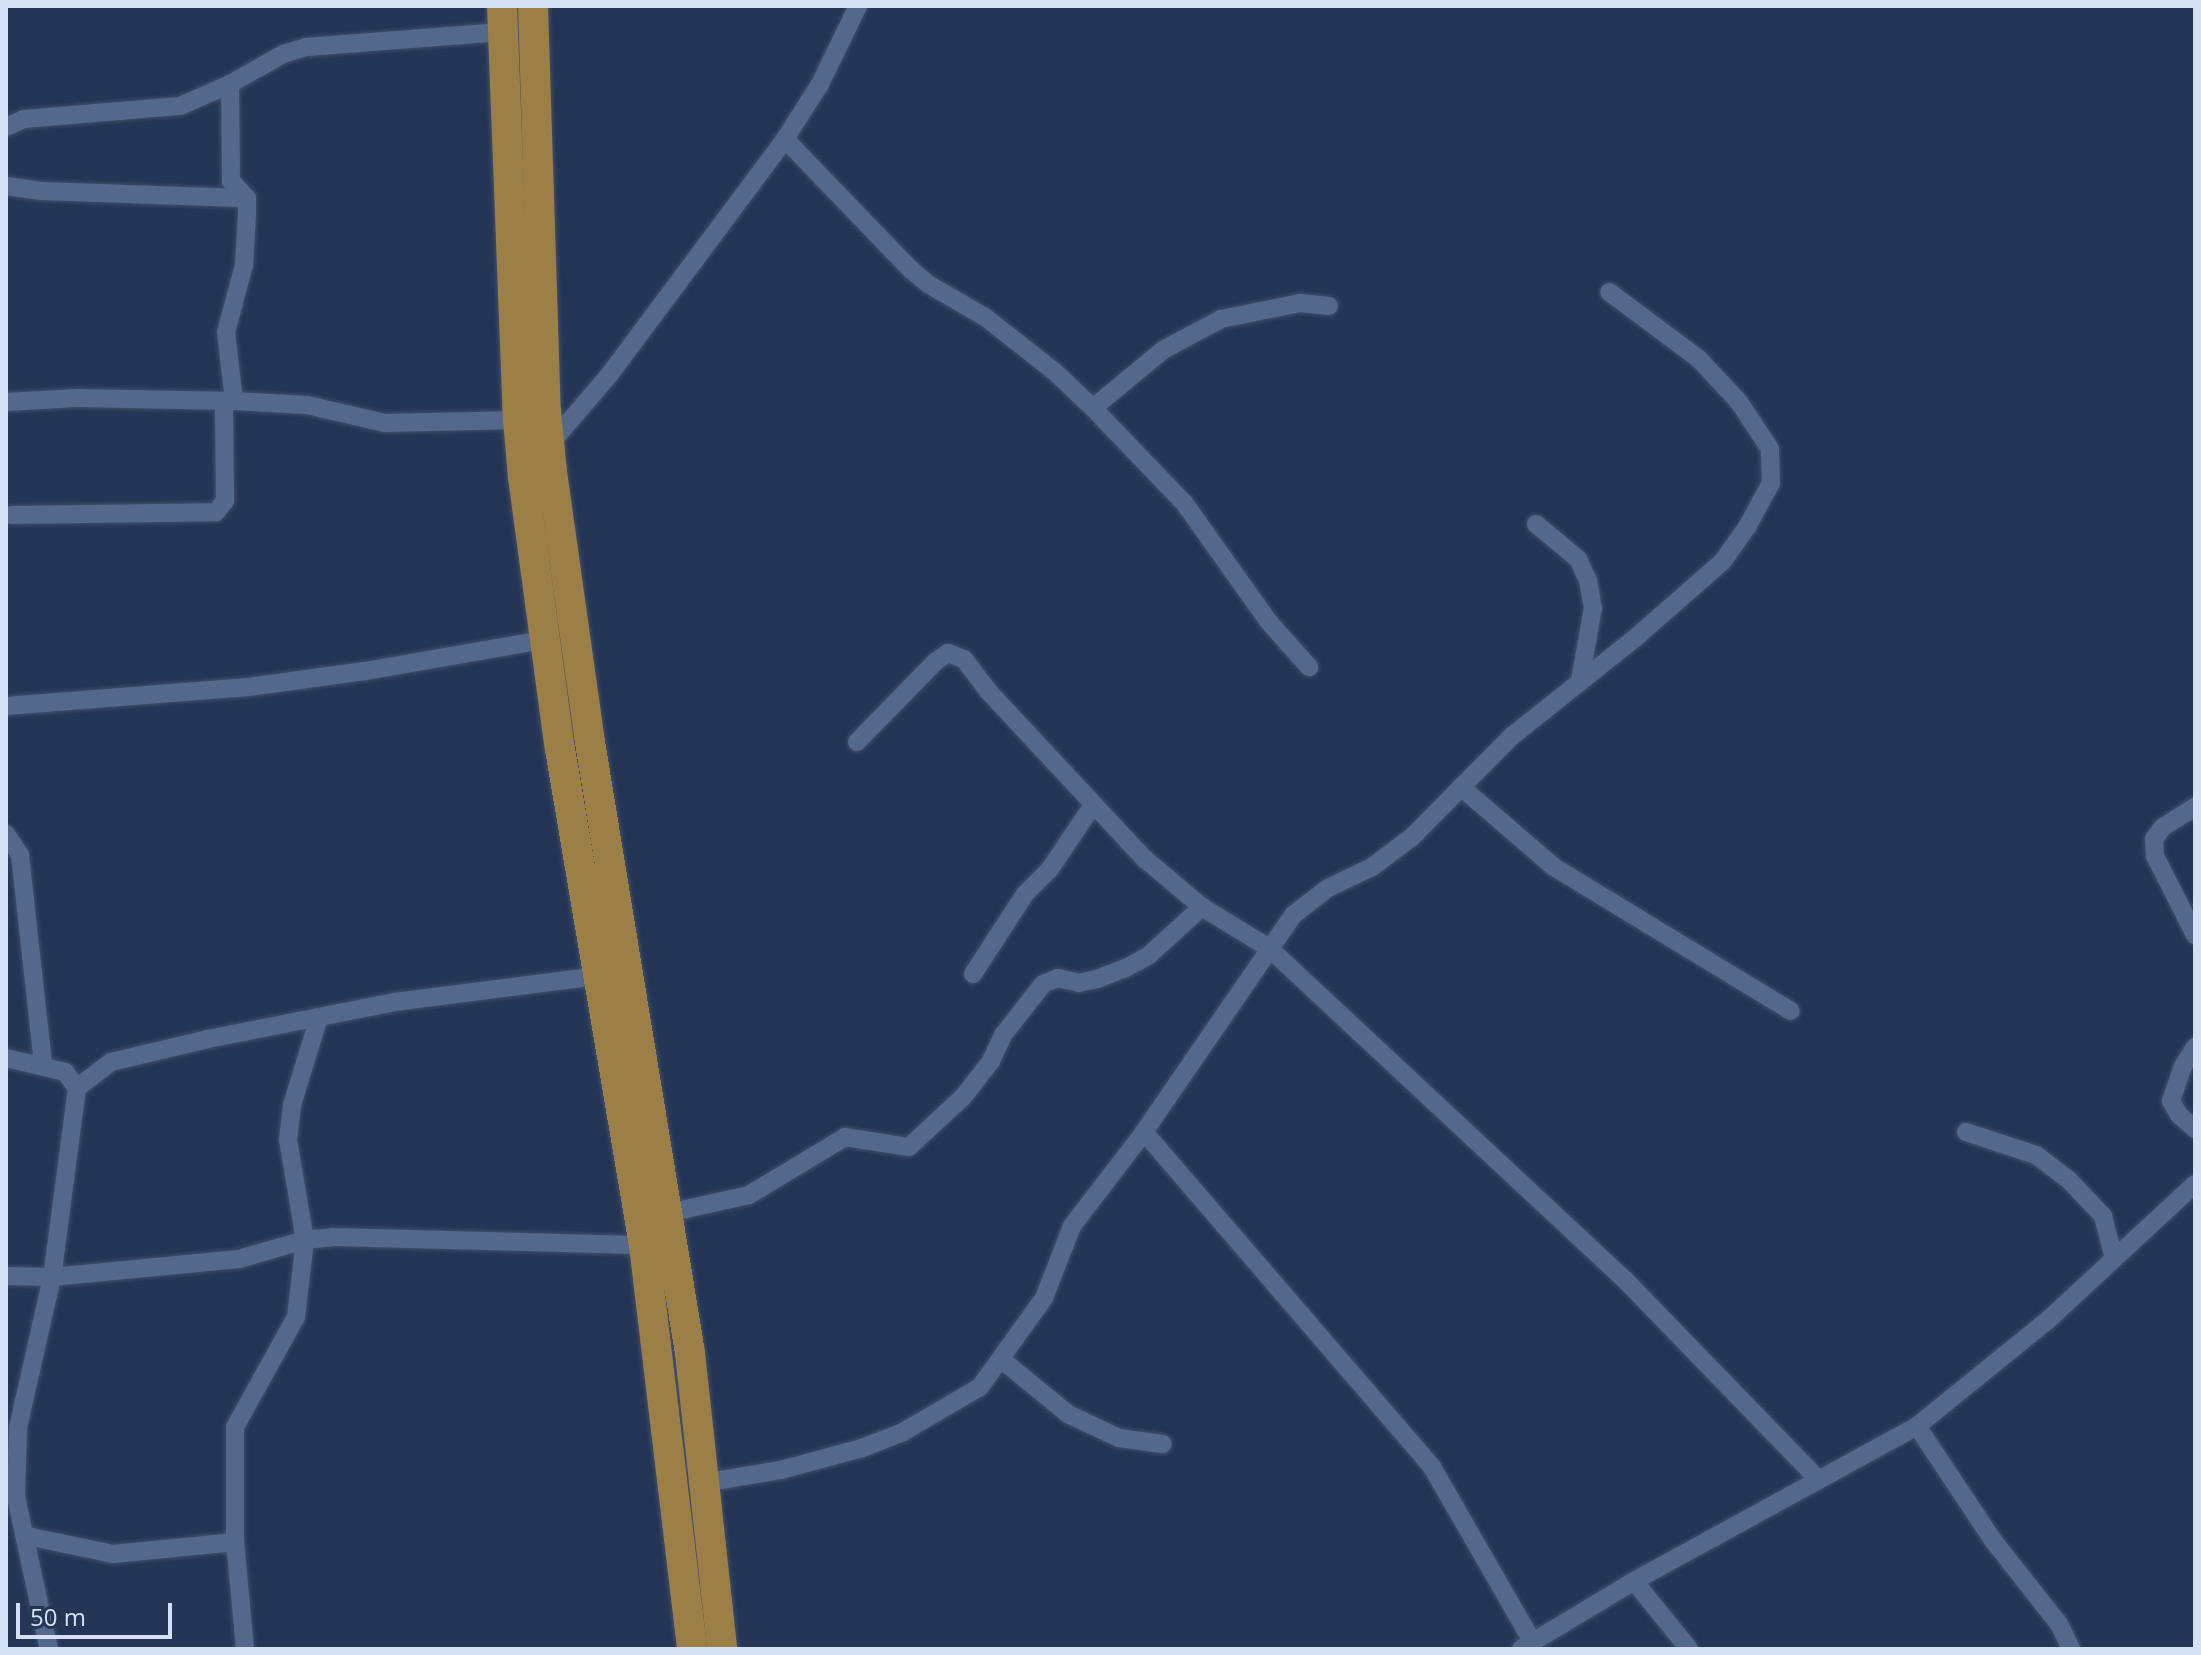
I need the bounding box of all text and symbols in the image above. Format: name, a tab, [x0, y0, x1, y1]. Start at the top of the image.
scale bar	[20, 1587, 176, 1637]
text: 50 m	[30, 1600, 86, 1633]

